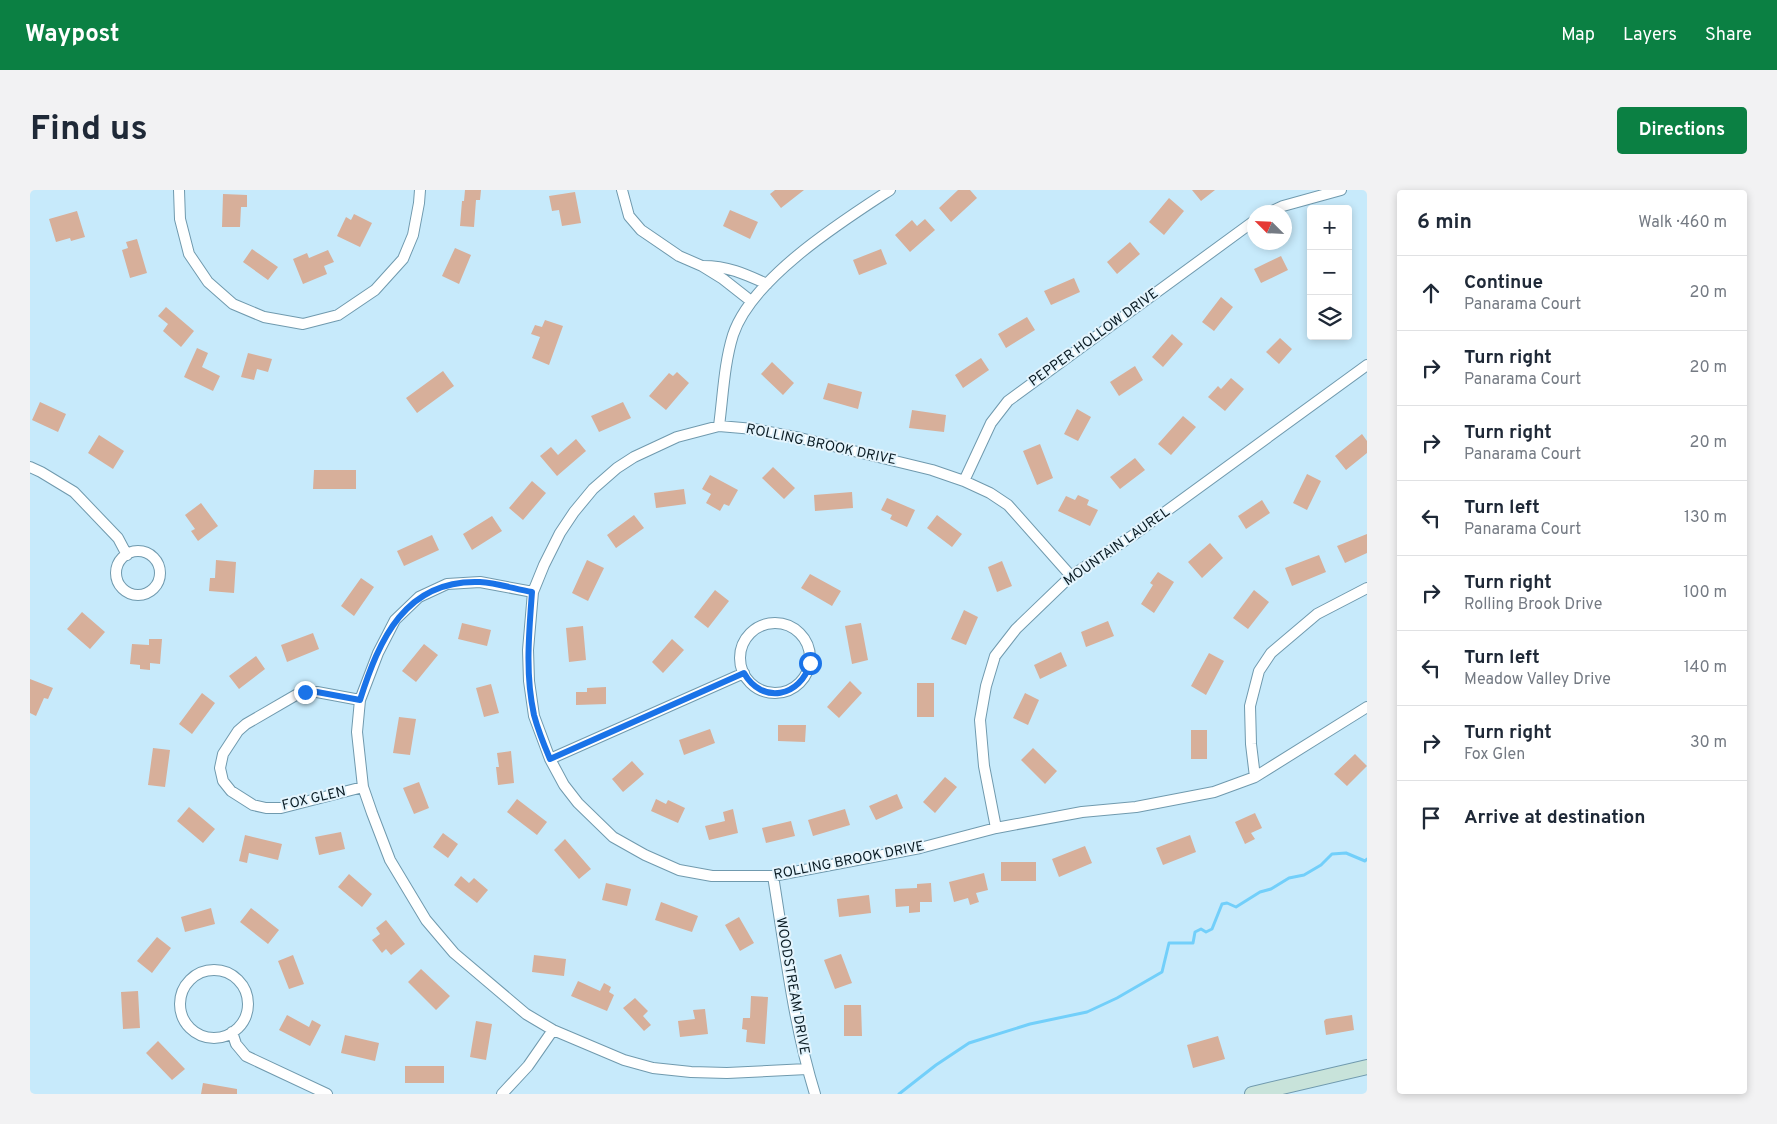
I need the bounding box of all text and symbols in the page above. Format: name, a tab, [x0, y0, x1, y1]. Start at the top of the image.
text: Waypost	[25, 20, 119, 50]
text: Map	[1561, 24, 1595, 47]
text: Layers	[1623, 24, 1677, 47]
text: Share	[1705, 24, 1752, 47]
button: Directions	[1617, 107, 1747, 154]
text: Find us	[30, 108, 148, 152]
north arrow	[1247, 205, 1292, 250]
map controls	[1307, 205, 1352, 340]
button: +	[1307, 205, 1352, 250]
text: 6 min	[1417, 209, 1472, 236]
text: Walk · 460 m	[1638, 213, 1727, 233]
button: −	[1307, 250, 1352, 295]
text: Continue	[1464, 271, 1543, 295]
icon: ahead	[1417, 279, 1445, 307]
text: 20 m	[1690, 283, 1727, 303]
street label: PEPPER HOLLOW DRIVE	[1026, 285, 1162, 391]
button: layers	[1307, 295, 1352, 340]
text: Panarama Court	[1464, 295, 1581, 315]
text: Turn right	[1464, 346, 1552, 370]
icon: right	[1417, 354, 1445, 382]
text: 20 m	[1690, 358, 1727, 378]
text: Panarama Court	[1464, 370, 1581, 390]
street label: ROLLING BROOK DRIVE	[744, 421, 898, 469]
text: Turn right	[1464, 421, 1552, 445]
icon: right	[1417, 429, 1445, 457]
text: 20 m	[1690, 433, 1727, 453]
text: Panarama Court	[1464, 445, 1581, 465]
text: Turn left	[1464, 496, 1540, 520]
street label: MOUNTAIN LAUREL	[1061, 504, 1174, 590]
icon: left	[1417, 504, 1445, 532]
text: 130 m	[1684, 508, 1727, 528]
text: Panarama Court	[1464, 520, 1581, 540]
text: Turn right	[1464, 571, 1552, 595]
icon: right	[1417, 579, 1445, 607]
text: 100 m	[1683, 583, 1727, 603]
text: Rolling Brook Drive	[1464, 595, 1602, 615]
text: Turn left	[1464, 646, 1540, 670]
route start	[799, 652, 822, 675]
icon: left	[1417, 654, 1445, 682]
text: 140 m	[1684, 658, 1727, 678]
text: Meadow Valley Drive	[1464, 670, 1611, 690]
route end	[294, 681, 317, 704]
text: Turn right	[1464, 721, 1552, 745]
icon: right	[1417, 729, 1445, 757]
text: 30 m	[1690, 733, 1727, 753]
text: Fox Glen	[1464, 745, 1525, 765]
street label: FOX GLEN	[280, 783, 348, 815]
icon: arrive	[1417, 804, 1445, 832]
text: Arrive at destination	[1464, 806, 1645, 830]
street label: ROLLING BROOK DRIVE	[772, 838, 926, 884]
street label: WOODSTREAM DRIVE	[772, 916, 812, 1056]

